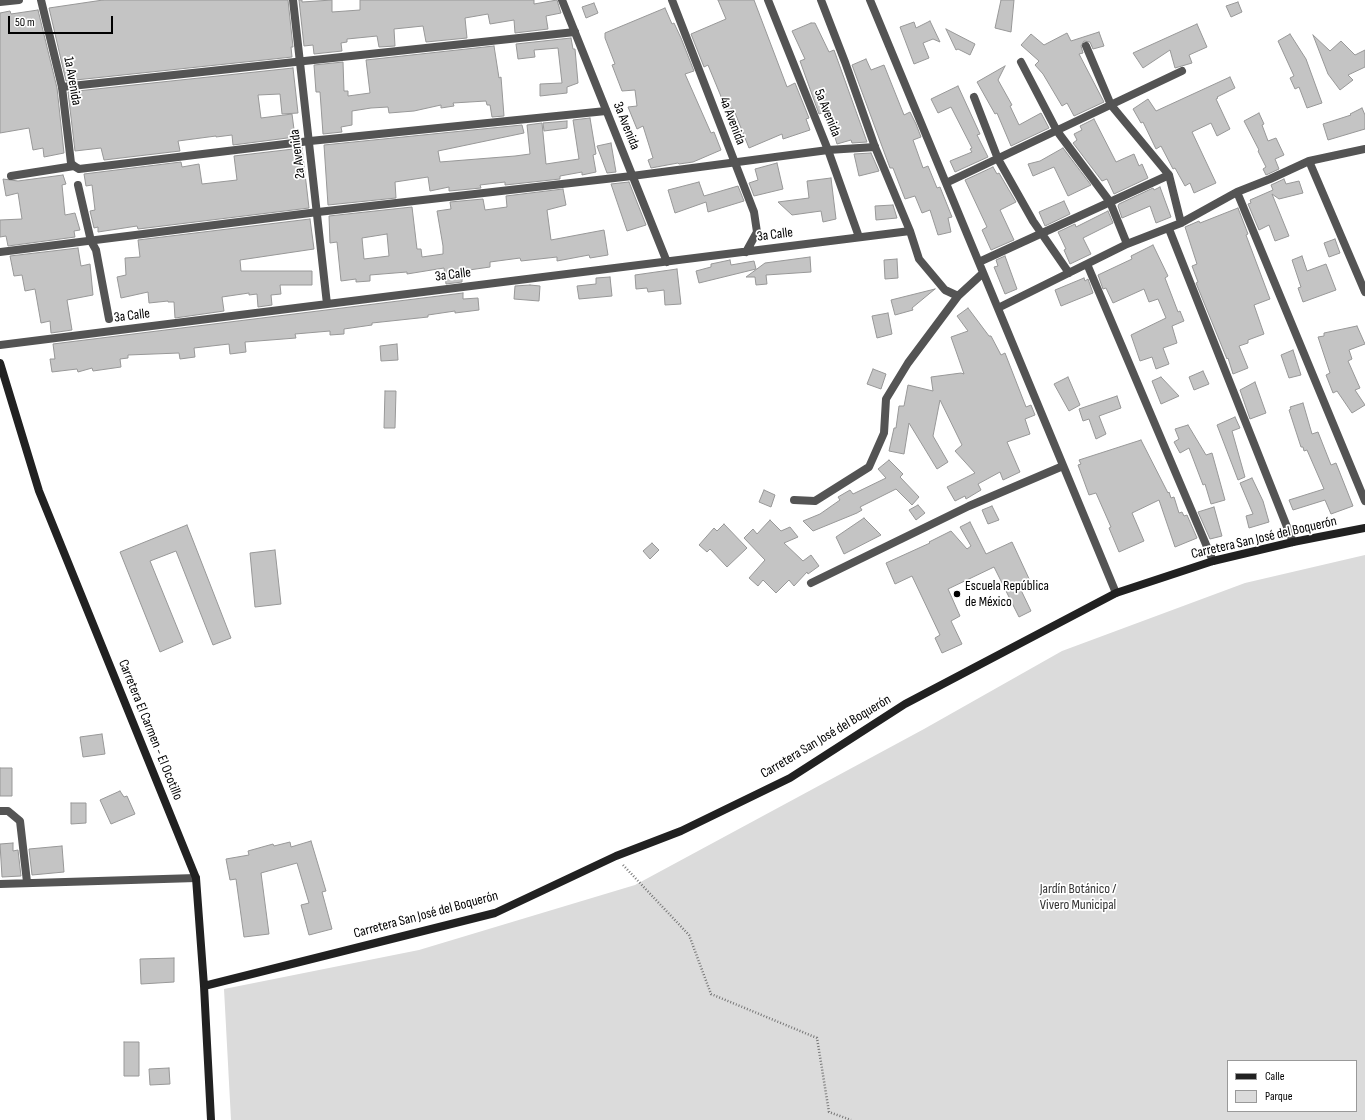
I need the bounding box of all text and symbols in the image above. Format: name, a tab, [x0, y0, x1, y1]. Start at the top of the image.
scale bar	[10, 8, 115, 34]
text: 50 m	[15, 15, 35, 30]
street label: 1a Avenida	[59, 55, 85, 107]
street label: 5a Avenida	[810, 87, 844, 139]
street label: 4a Avenida	[715, 95, 749, 147]
street label: 3a Avenida	[609, 100, 643, 152]
street label: 2a Avenida	[287, 128, 309, 180]
street label: 3a Calle	[756, 224, 794, 246]
street label: 3a Calle	[434, 264, 472, 286]
street label: 3a Calle	[113, 305, 151, 327]
street label: Carretera San José del Boquerón	[1190, 513, 1338, 563]
place label: Escuela República de México	[965, 578, 1049, 610]
marker: Escuela República de México	[952, 589, 962, 599]
street label: Carretera El Carmen - El Ocotillo	[114, 657, 186, 803]
street label: Carretera San José del Boquerón	[758, 691, 894, 783]
park label: Jardín Botánico / Vivero Municipal	[1040, 881, 1116, 914]
street label: Carretera San José del Boquerón	[352, 888, 500, 942]
legend	[1227, 1060, 1357, 1112]
text: Calle	[1265, 1069, 1285, 1084]
text: Parque	[1265, 1089, 1293, 1104]

